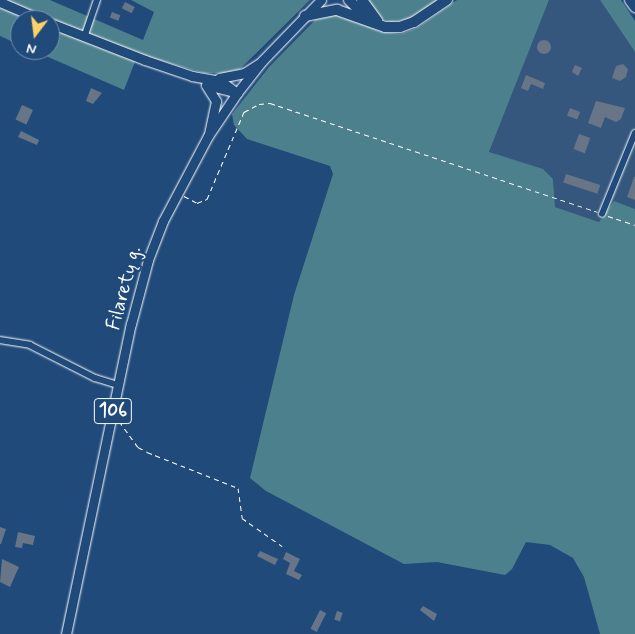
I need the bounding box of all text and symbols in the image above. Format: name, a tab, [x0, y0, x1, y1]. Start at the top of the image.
north arrow	[10, 10, 60, 60]
text: N	[25, 39, 38, 58]
street label: Filaretų g.	[101, 243, 147, 333]
road number: 106	[93, 394, 133, 428]

